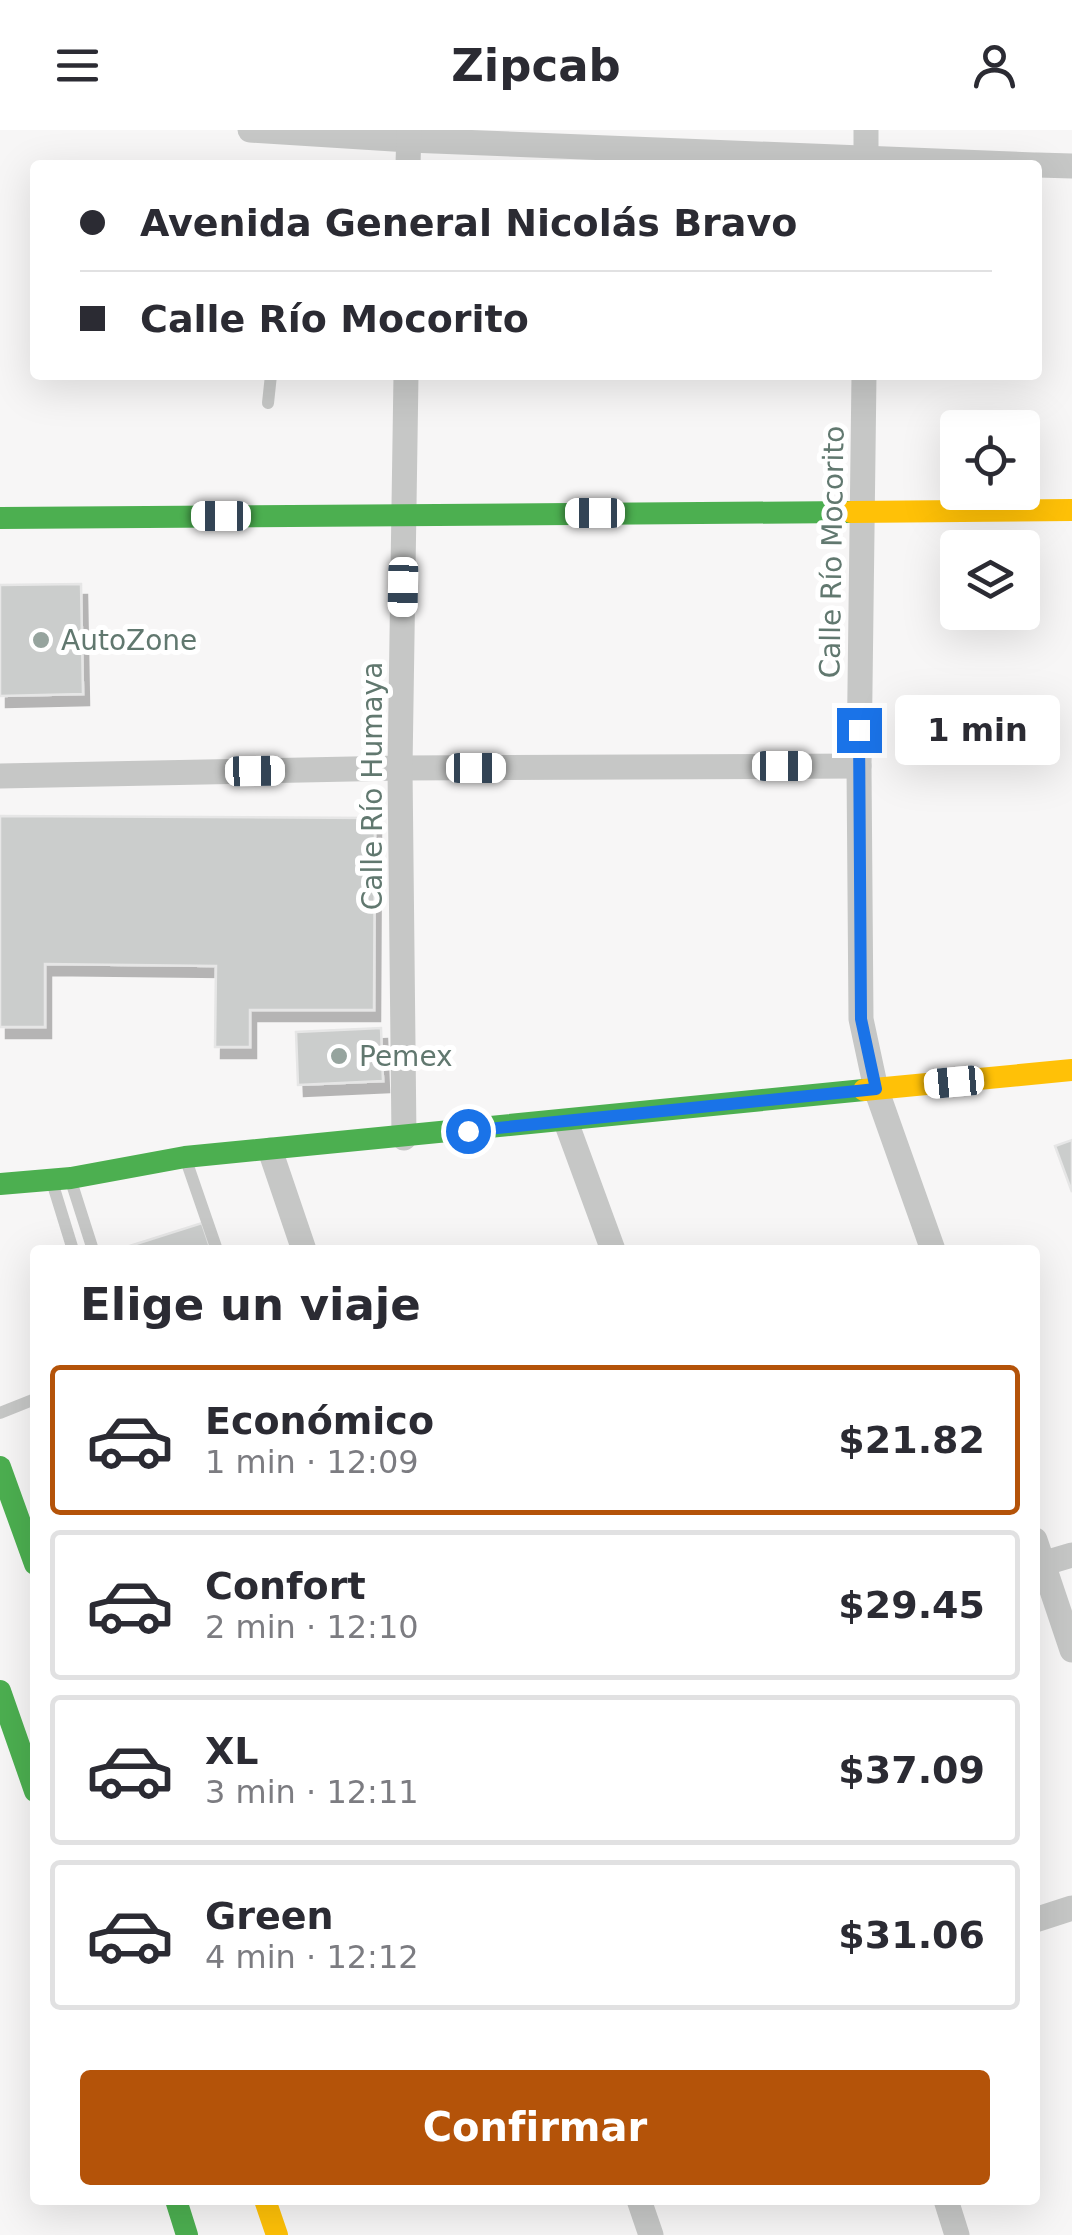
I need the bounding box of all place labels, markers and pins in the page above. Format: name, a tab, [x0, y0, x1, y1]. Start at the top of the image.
place label: AutoZone	[61, 624, 197, 657]
marker: AutoZone	[30, 629, 52, 651]
place label: Pemex	[359, 1040, 453, 1073]
marker: Pemex	[328, 1045, 350, 1067]

